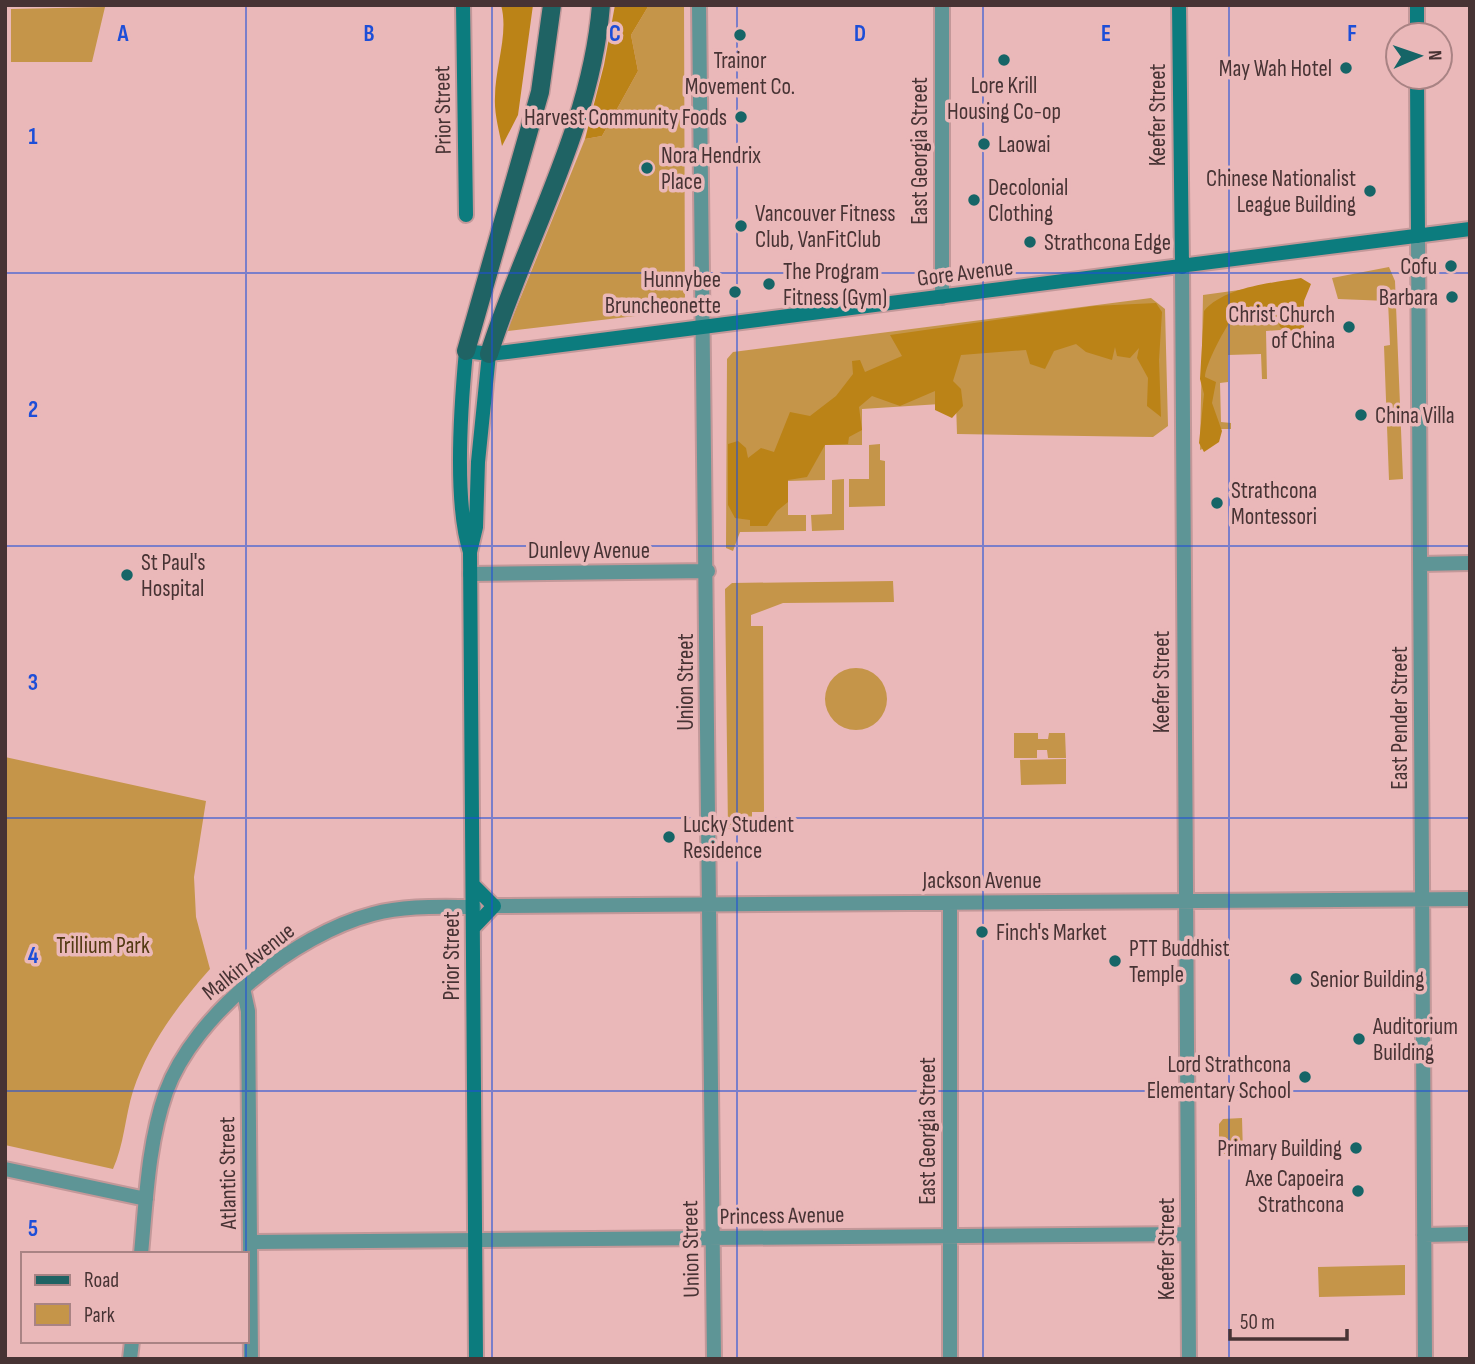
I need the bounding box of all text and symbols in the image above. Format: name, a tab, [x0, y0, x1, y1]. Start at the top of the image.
text: A	[117, 20, 130, 48]
text: B	[364, 20, 375, 48]
text: C	[609, 20, 621, 48]
text: D	[854, 20, 866, 48]
text: E	[1101, 20, 1111, 48]
text: F	[1347, 20, 1357, 48]
north arrow	[1384, 21, 1454, 91]
marker: Trainor Movement Co.	[732, 27, 748, 43]
place label: Trainor Movement Co.	[685, 47, 795, 101]
text: N	[1423, 50, 1446, 61]
marker: Lore Krill Housing Co-op	[996, 52, 1012, 68]
place label: May Wah Hotel	[1219, 55, 1332, 83]
marker: May Wah Hotel	[1338, 60, 1354, 76]
street label: Keefer Street	[1144, 64, 1172, 166]
street label: Prior Street	[428, 65, 458, 155]
place label: Lore Krill Housing Co-op	[947, 72, 1061, 126]
street label: East Georgia Street	[906, 77, 934, 225]
place label: Harvest Community Foods	[524, 104, 727, 132]
marker: Harvest Community Foods	[733, 109, 749, 125]
text: 1	[28, 123, 38, 151]
place label: Laowai	[998, 131, 1051, 159]
marker: Laowai	[976, 136, 992, 152]
place label: Nora Hendrix Place	[661, 142, 761, 196]
marker: Nora Hendrix Place	[639, 160, 655, 176]
place label: Chinese Nationalist League Building	[1206, 165, 1356, 219]
place label: Decolonial Clothing	[988, 174, 1068, 228]
marker: Chinese Nationalist League Building	[1362, 183, 1378, 199]
marker: Decolonial Clothing	[966, 192, 982, 208]
place label: Vancouver Fitness Club, VanFitClub	[755, 200, 896, 254]
marker: Vancouver Fitness Club, VanFitClub	[733, 218, 749, 234]
place label: Strathcona Edge	[1044, 229, 1171, 257]
marker: Strathcona Edge	[1022, 234, 1038, 250]
street label: Gore Avenue	[916, 253, 1015, 293]
place label: Cofu	[1400, 253, 1437, 281]
place label: The Program Fitness (Gym)	[783, 258, 887, 312]
marker: Cofu	[1443, 258, 1459, 274]
place label: Hunnybee Bruncheonette	[605, 266, 721, 320]
marker: The Program Fitness (Gym)	[761, 276, 777, 292]
marker: Hunnybee Bruncheonette	[727, 284, 743, 300]
place label: Barbara	[1379, 284, 1438, 312]
marker: Barbara	[1444, 289, 1460, 305]
place label: Christ Church of China	[1228, 301, 1335, 355]
marker: Christ Church of China	[1341, 319, 1357, 335]
text: 2	[28, 396, 38, 424]
place label: China Villa	[1375, 402, 1455, 430]
marker: China Villa	[1353, 407, 1369, 423]
place label: Strathcona Montessori	[1231, 477, 1317, 531]
marker: Strathcona Montessori	[1209, 495, 1225, 511]
street label: Dunlevy Avenue	[528, 537, 650, 565]
place label: St Paul's Hospital	[141, 549, 206, 603]
marker: St Paul's Hospital	[119, 567, 135, 583]
street label: Keefer Street	[1148, 631, 1176, 733]
street label: Union Street	[672, 633, 700, 731]
street label: East Pender Street	[1386, 646, 1414, 790]
text: 3	[28, 669, 38, 697]
place label: Lucky Student Residence	[683, 811, 794, 865]
marker: Lucky Student Residence	[661, 829, 677, 845]
street label: Jackson Avenue	[922, 867, 1041, 895]
street label: Prior Street	[438, 912, 466, 1000]
street label: Malkin Avenue	[197, 917, 300, 1007]
place label: Finch's Market	[996, 919, 1107, 947]
marker: Finch's Market	[974, 924, 990, 940]
park label: Trillium Park	[56, 932, 150, 960]
place label: PTT Buddhist Temple	[1129, 935, 1230, 989]
text: 4	[28, 942, 39, 970]
marker: PTT Buddhist Temple	[1107, 953, 1123, 969]
place label: Senior Building	[1310, 966, 1424, 994]
marker: Senior Building	[1288, 971, 1304, 987]
place label: Auditorium Building	[1372, 1013, 1458, 1067]
marker: Auditorium Building	[1351, 1031, 1367, 1047]
place label: Lord Strathcona Elementary School	[1147, 1051, 1291, 1105]
street label: East Georgia Street	[914, 1057, 942, 1205]
marker: Lord Strathcona Elementary School	[1297, 1069, 1313, 1085]
street label: Atlantic Street	[213, 1116, 243, 1231]
place label: Primary Building	[1217, 1135, 1342, 1163]
marker: Primary Building	[1348, 1140, 1364, 1156]
place label: Axe Capoeira Strathcona	[1244, 1165, 1344, 1219]
marker: Axe Capoeira Strathcona	[1350, 1183, 1366, 1199]
street label: Keefer Street	[1153, 1198, 1181, 1300]
street label: Union Street	[676, 1200, 706, 1298]
street label: Princess Avenue	[719, 1201, 845, 1231]
text: 5	[28, 1215, 38, 1243]
legend	[21, 1252, 248, 1343]
text: Road	[84, 1268, 119, 1293]
scale bar	[1230, 1298, 1347, 1342]
text: Park	[84, 1303, 115, 1328]
text: 50 m	[1240, 1310, 1275, 1335]

